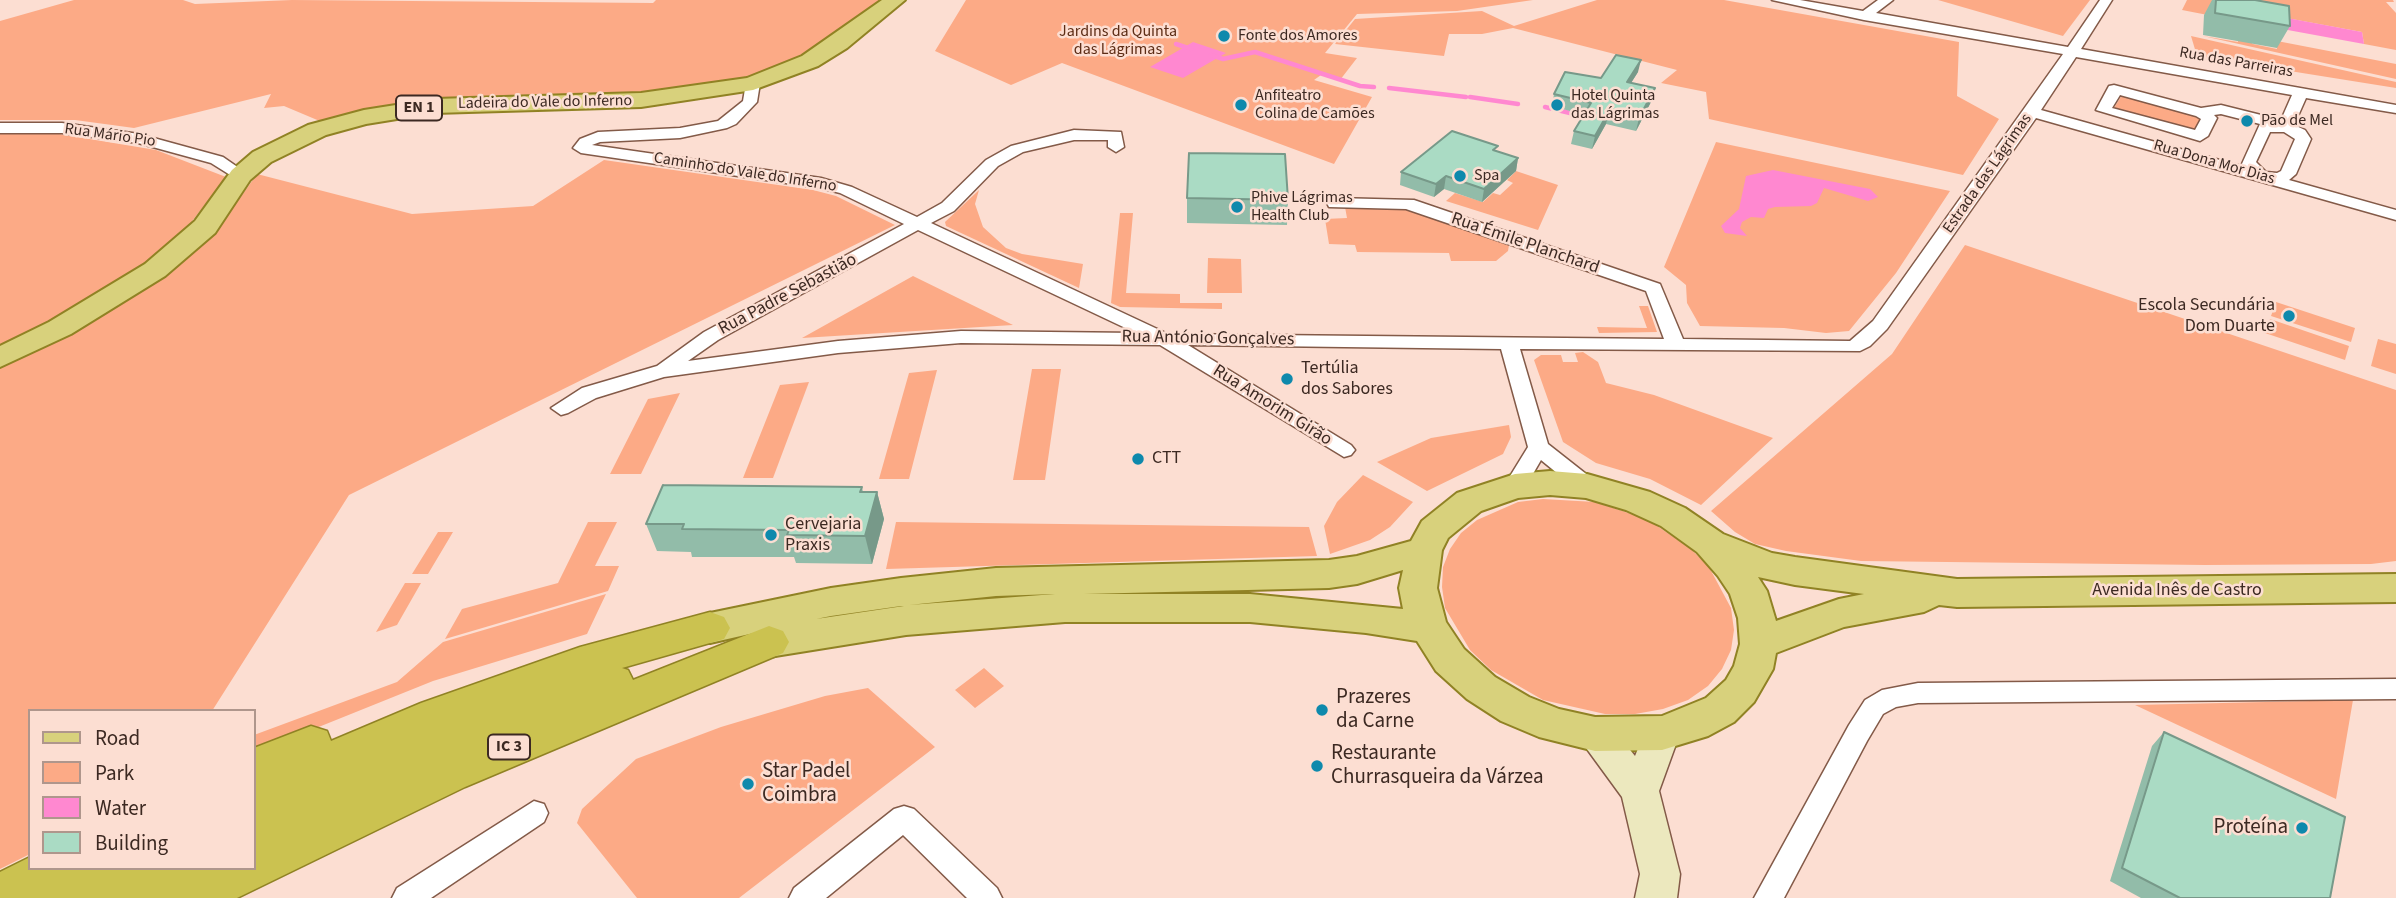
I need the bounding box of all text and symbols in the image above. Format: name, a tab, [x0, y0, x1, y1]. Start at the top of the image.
park label: Jardins da Quinta das Lágrimas	[1059, 22, 1177, 60]
place label: Fonte dos Amores	[1238, 26, 1358, 46]
marker: Fonte dos Amores	[1216, 28, 1232, 44]
street label: Rua das Parreiras	[2178, 44, 2294, 82]
place label: Anfiteatro Colina de Camões	[1255, 86, 1375, 124]
place label: Hotel Quinta das Lágrimas	[1571, 86, 1659, 124]
street label: Ladeira do Vale do Inferno	[458, 92, 632, 114]
road number: EN 1	[396, 96, 442, 120]
marker: Anfiteatro Colina de Camões	[1233, 97, 1249, 113]
marker: Hotel Quinta das Lágrimas	[1549, 97, 1565, 113]
street label: Estrada das Lágrimas	[1939, 110, 2037, 238]
place label: Pão de Mel	[2261, 111, 2333, 131]
marker: Pão de Mel	[2239, 113, 2255, 129]
street label: Rua Mário Pio	[63, 120, 157, 152]
street label: Rua Dona Mor Dias	[2151, 137, 2277, 189]
street label: Caminho do Vale do Inferno	[652, 149, 838, 197]
place label: Spa	[1474, 166, 1499, 186]
marker: Spa	[1452, 168, 1468, 184]
place label: Phive Lágrimas Health Club	[1251, 188, 1353, 226]
marker: Phive Lágrimas Health Club	[1229, 199, 1245, 215]
street label: Rua Émile Planchard	[1448, 208, 1602, 280]
street label: Rua Padre Sebastião	[715, 249, 861, 341]
place label: Escola Secundária Dom Duarte	[2138, 295, 2275, 338]
marker: Escola Secundária Dom Duarte	[2281, 308, 2297, 324]
street label: Rua António Gonçalves	[1121, 327, 1295, 351]
place label: Tertúlia dos Sabores	[1301, 358, 1393, 400]
street label: Rua Amorim Girão	[1208, 361, 1336, 451]
marker: Tertúlia dos Sabores	[1279, 371, 1295, 387]
place label: CTT	[1152, 448, 1181, 470]
marker: CTT	[1130, 451, 1146, 467]
place label: Cervejaria Praxis	[785, 514, 861, 556]
marker: Cervejaria Praxis	[763, 527, 779, 543]
street label: Avenida Inês de Castro	[2092, 580, 2262, 602]
place label: Prazeres da Carne	[1336, 685, 1414, 735]
marker: Prazeres da Carne	[1314, 702, 1330, 718]
legend	[28, 709, 256, 870]
text: Road	[95, 723, 140, 753]
road number: IC 3	[488, 734, 530, 760]
place label: Restaurante Churrasqueira da Várzea	[1331, 741, 1544, 791]
text: Park	[95, 758, 134, 788]
marker: Restaurante Churrasqueira da Várzea	[1309, 758, 1325, 774]
place label: Star Padel Coimbra	[762, 759, 850, 809]
marker: Star Padel Coimbra	[740, 776, 756, 792]
text: Water	[95, 793, 146, 823]
place label: Proteína	[2214, 815, 2288, 841]
marker: Proteína	[2294, 820, 2310, 836]
text: Building	[95, 828, 168, 858]

